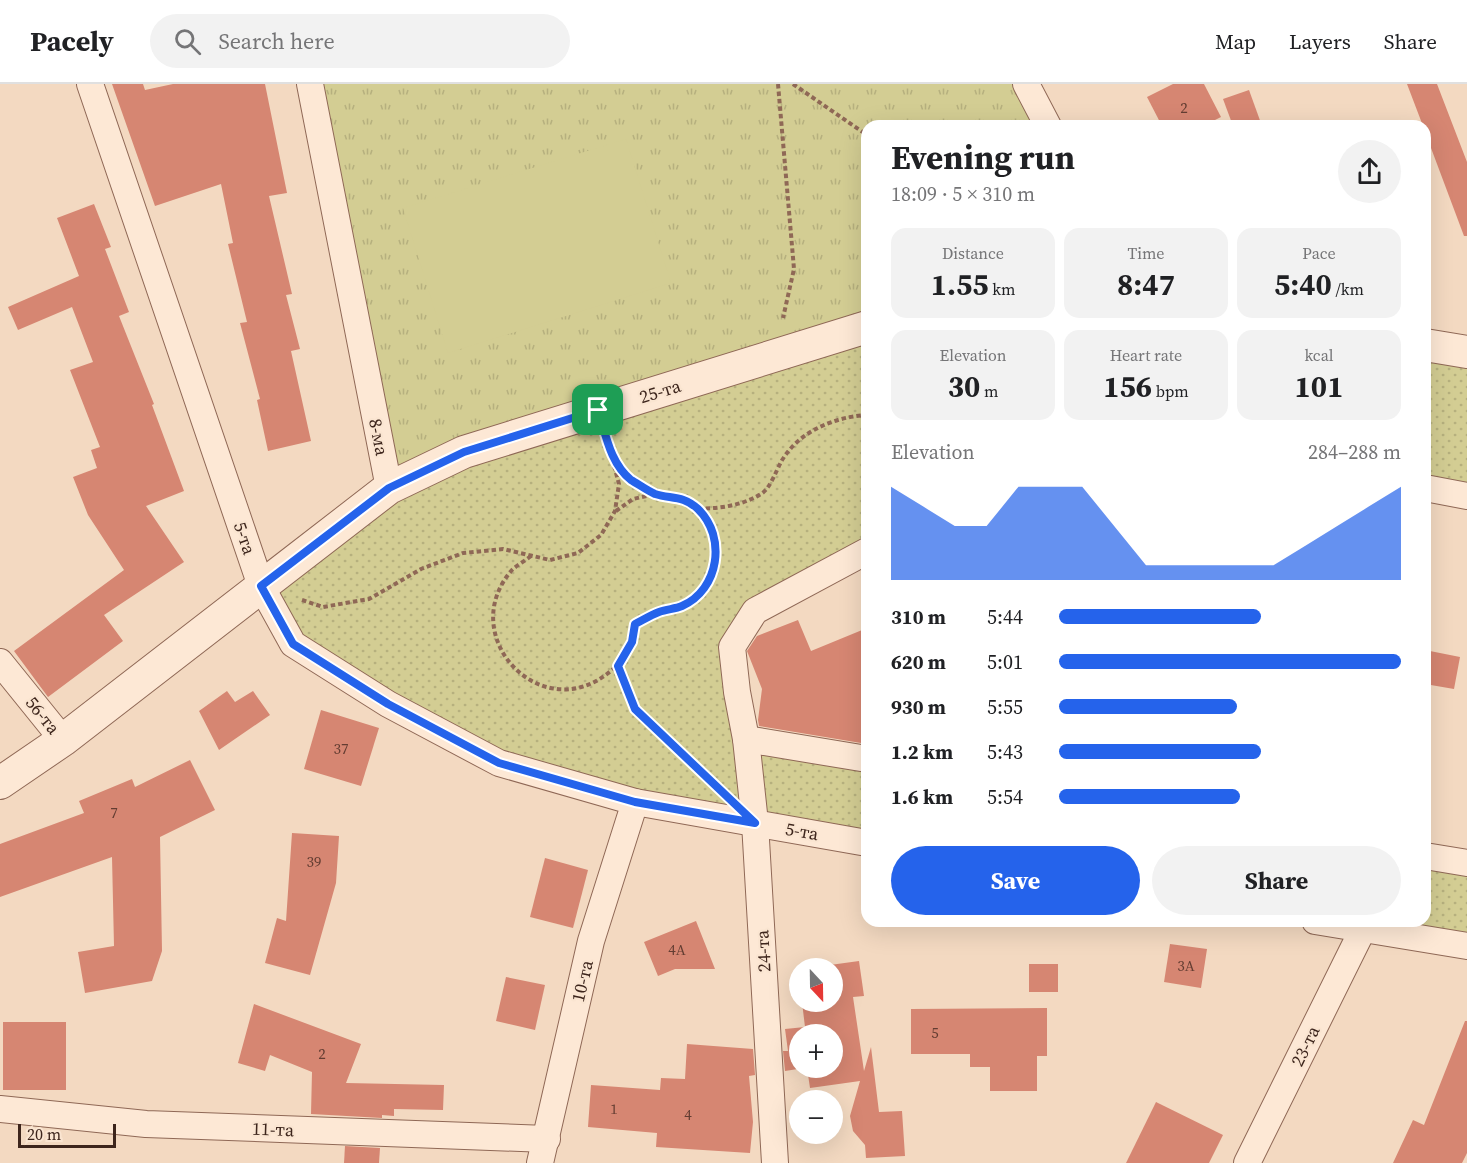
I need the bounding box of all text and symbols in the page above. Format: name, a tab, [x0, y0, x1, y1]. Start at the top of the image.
search box	[150, 14, 570, 68]
text: Pacely	[30, 22, 114, 60]
icon: search	[171, 25, 204, 58]
text: Search here	[219, 26, 335, 56]
text: Map	[1215, 27, 1256, 56]
text: Layers	[1289, 27, 1351, 56]
text: Share	[1384, 27, 1437, 56]
house number: 2	[1180, 97, 1188, 118]
text: Evening run	[891, 135, 1075, 180]
button: share	[1338, 140, 1401, 203]
text: 18:09 · 5 × 310 m	[891, 180, 1035, 208]
text: Distance	[942, 242, 1004, 264]
text: Time	[1127, 242, 1165, 264]
text: Pace	[1302, 242, 1336, 264]
text: 1.55	[931, 264, 988, 305]
text: 8:47	[1117, 264, 1175, 305]
text: 5:40	[1274, 264, 1332, 305]
text: km	[988, 278, 1015, 300]
text: /km	[1332, 278, 1364, 300]
text: Elevation	[940, 344, 1006, 366]
text: Heart rate	[1110, 344, 1182, 366]
text: kcal	[1304, 344, 1334, 366]
text: 30	[948, 366, 980, 407]
text: 156	[1103, 366, 1152, 407]
text: 101	[1295, 366, 1343, 407]
street label: 25-та	[636, 373, 685, 409]
text: m	[980, 380, 998, 402]
text: bpm	[1152, 380, 1189, 402]
pin	[572, 384, 623, 435]
icon: arrive	[581, 393, 614, 426]
street label: 8-ма	[363, 416, 395, 458]
text: Elevation	[891, 438, 975, 466]
text: 284–288 m	[1308, 438, 1401, 466]
street label: 5-та	[228, 518, 263, 559]
text: 310 m	[891, 603, 946, 631]
text: 5:44	[987, 603, 1023, 631]
text: 620 m	[891, 648, 946, 676]
text: 5:01	[987, 648, 1023, 676]
street label: 56-та	[20, 691, 67, 740]
text: 930 m	[891, 693, 946, 721]
text: 5:55	[987, 693, 1023, 721]
house number: 37	[333, 738, 349, 759]
text: 1.2 km	[891, 738, 953, 766]
text: 5:43	[987, 738, 1023, 766]
text: 1.6 km	[891, 783, 953, 811]
text: 5:54	[987, 783, 1023, 811]
house number: 7	[110, 802, 118, 823]
street label: 5-та	[783, 816, 821, 846]
button: Save	[891, 846, 1140, 915]
button: Share	[1152, 846, 1401, 915]
house number: 39	[306, 851, 322, 872]
street label: 24-та	[749, 928, 777, 973]
house number: 4А	[668, 939, 686, 960]
house number: 3А	[1177, 955, 1195, 976]
street label: 10-та	[565, 957, 599, 1004]
north arrow	[789, 958, 843, 1012]
map controls	[789, 958, 843, 1144]
street label: 23-та	[1284, 1021, 1326, 1070]
house number: 5	[931, 1022, 939, 1043]
button: +	[789, 1024, 843, 1078]
house number: 2	[318, 1043, 326, 1064]
button: −	[789, 1090, 843, 1144]
house number: 1	[610, 1098, 618, 1119]
house number: 4	[684, 1104, 692, 1125]
street label: 11-та	[251, 1116, 295, 1142]
scale bar	[18, 1121, 116, 1148]
text: 20 m	[27, 1123, 61, 1145]

